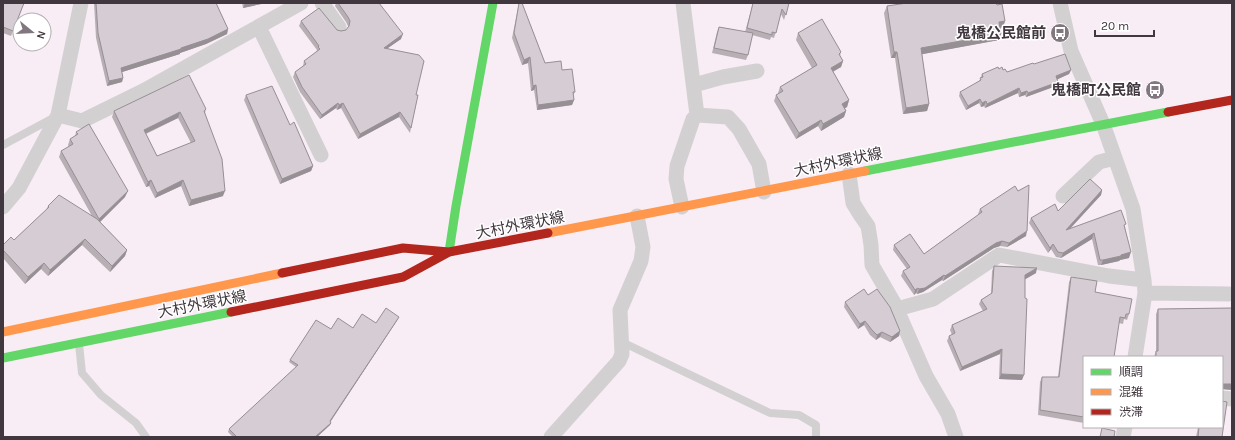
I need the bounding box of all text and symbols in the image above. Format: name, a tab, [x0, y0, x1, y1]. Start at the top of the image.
north arrow	[12, 12, 52, 52]
scale bar	[1095, 12, 1154, 38]
text: 20 m	[1101, 19, 1129, 33]
bus stop icon: 鬼橋公民館前	[1049, 22, 1071, 44]
place label: 鬼橋公民館前	[956, 24, 1046, 42]
text: N	[34, 29, 48, 41]
bus stop icon: 鬼橋町公民館	[1144, 79, 1166, 101]
place label: 鬼橋町公民館	[1051, 81, 1141, 99]
street label: 大村外環状線	[792, 144, 884, 180]
street label: 大村外環状線	[474, 208, 566, 242]
street label: 大村外環状線	[156, 287, 248, 321]
legend	[1083, 356, 1223, 428]
text: 順調	[1119, 365, 1143, 379]
text: 混雑	[1119, 385, 1143, 399]
text: 渋滞	[1119, 405, 1143, 419]

